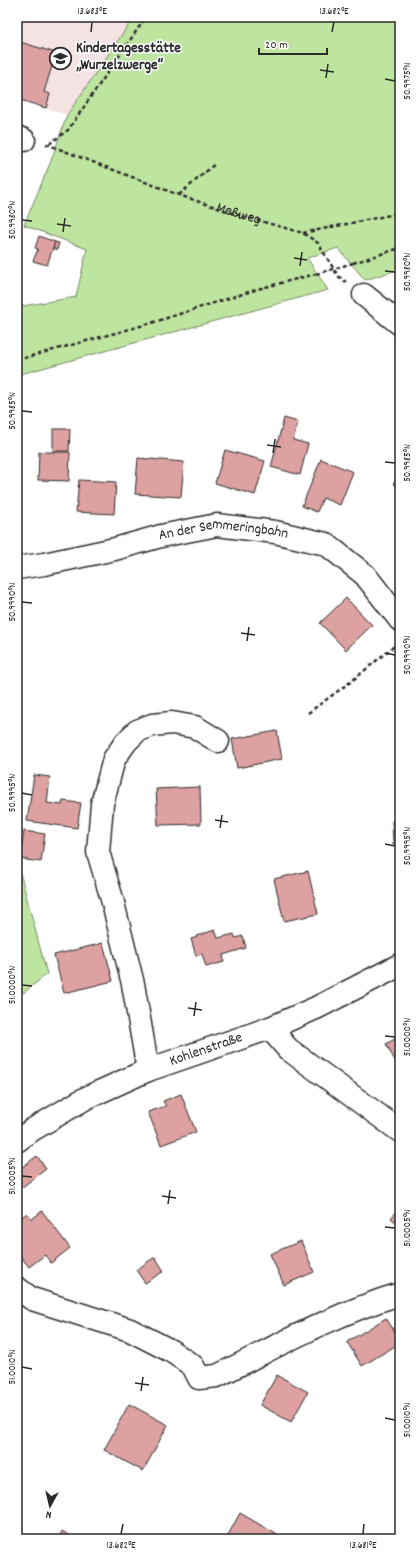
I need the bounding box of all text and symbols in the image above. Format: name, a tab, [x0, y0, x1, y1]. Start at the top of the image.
text: 13.683°E	[77, 5, 107, 19]
text: 13.682°E	[319, 5, 349, 19]
scale bar	[259, 30, 327, 56]
text: 20 m	[265, 37, 288, 54]
place label: Kindertagesstätte „Wurzelzwerge“	[76, 38, 181, 77]
school or university icon: Kindertagesstätte „Wurzelzwerge“	[48, 45, 74, 71]
text: 50.9975°N	[401, 62, 415, 100]
street label: Meßweg	[213, 197, 263, 232]
text: 50.9980°N	[6, 201, 20, 239]
text: 50.9980°N	[401, 253, 415, 291]
text: 50.9985°N	[6, 392, 20, 430]
text: 50.9985°N	[401, 444, 415, 482]
street label: An der Semmeringbahn	[157, 514, 291, 547]
text: 50.9990°N	[6, 582, 20, 622]
text: 50.9990°N	[401, 635, 415, 675]
text: 50.9995°N	[6, 774, 20, 812]
text: 50.9995°N	[401, 827, 415, 865]
text: 51.0000°N	[6, 966, 20, 1004]
text: 51.0000°N	[401, 1018, 415, 1056]
street label: Kohlenstraße	[167, 1027, 246, 1073]
text: 51.0005°N	[6, 1157, 20, 1195]
text: 51.0005°N	[401, 1209, 415, 1247]
text: 51.0010°N	[6, 1349, 20, 1385]
text: 51.0010°N	[401, 1402, 415, 1438]
north arrow	[30, 1486, 70, 1526]
text: N	[45, 1506, 53, 1522]
text: 13.682°E	[106, 1539, 136, 1553]
text: 13.681°E	[349, 1539, 377, 1553]

